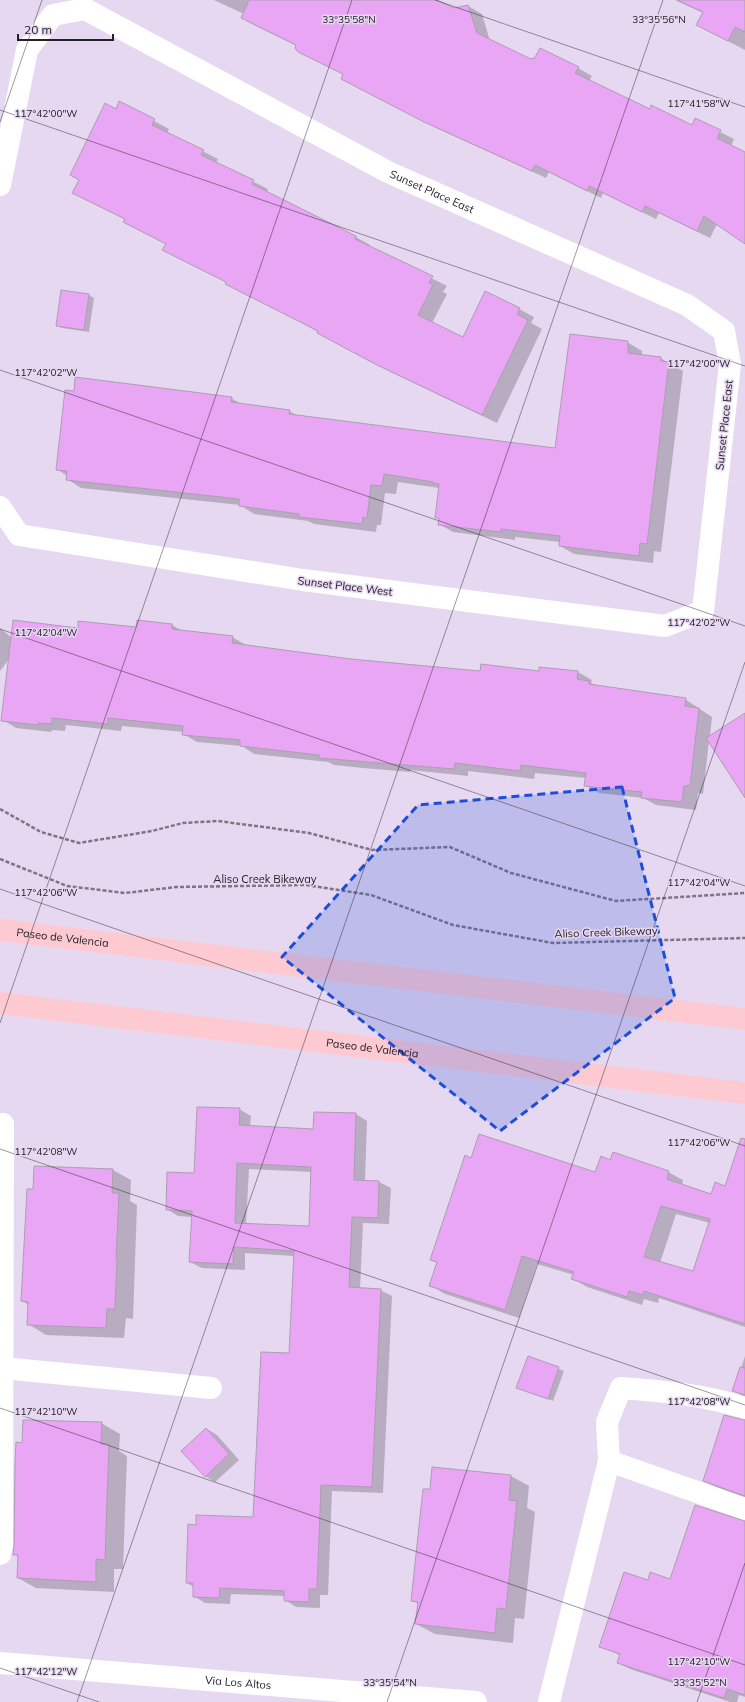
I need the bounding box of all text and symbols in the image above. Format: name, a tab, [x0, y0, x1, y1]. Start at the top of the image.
text: 33°35'58"N	[322, 13, 376, 26]
text: 33°35'56"N	[632, 13, 686, 26]
scale bar	[18, 16, 113, 42]
text: 20 m	[24, 22, 52, 37]
text: 117°41'58"W	[668, 97, 730, 110]
text: 117°42'00"W	[15, 107, 77, 120]
street label: Sunset Place East	[388, 167, 476, 216]
text: 117°42'00"W	[668, 357, 730, 370]
text: 117°42'02"W	[15, 366, 77, 379]
street label: Sunset Place East	[712, 379, 736, 471]
street label: Sunset Place West	[297, 573, 393, 599]
text: 117°42'02"W	[668, 616, 730, 629]
text: 117°42'04"W	[15, 626, 77, 639]
street label: Aliso Creek Bikeway	[213, 872, 317, 886]
text: 117°42'04"W	[668, 876, 730, 889]
text: 117°42'06"W	[15, 886, 77, 899]
street label: Aliso Creek Bikeway	[554, 923, 658, 941]
street label: Paseo de Valencia	[16, 925, 110, 950]
street label: Paseo de Valencia	[325, 1035, 419, 1061]
text: 117°42'06"W	[668, 1136, 730, 1149]
text: 117°42'08"W	[15, 1145, 77, 1158]
text: 117°42'08"W	[668, 1395, 730, 1408]
text: 117°42'10"W	[15, 1405, 77, 1418]
text: 117°42'10"W	[668, 1655, 730, 1668]
text: 117°42'12"W	[15, 1665, 77, 1678]
street label: Via Los Altos	[204, 1673, 272, 1692]
text: 33°35'54"N	[363, 1676, 417, 1689]
text: 33°35'52"N	[673, 1676, 727, 1689]

